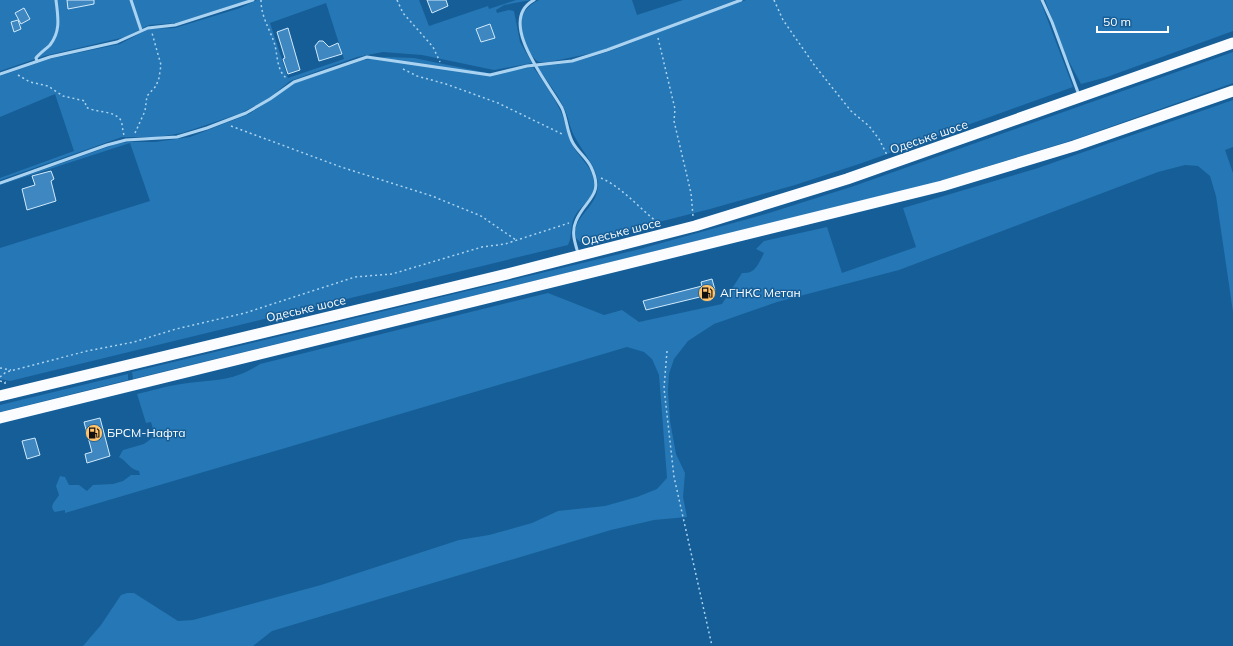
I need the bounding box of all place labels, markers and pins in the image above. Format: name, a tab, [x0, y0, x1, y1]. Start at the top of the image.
fuel station icon: АГНКС Метан	[697, 283, 717, 303]
place label: АГНКС Метан	[720, 285, 801, 300]
fuel station icon: БРСМ-Нафта	[84, 423, 104, 443]
place label: БРСМ-Нафта	[107, 425, 186, 440]

